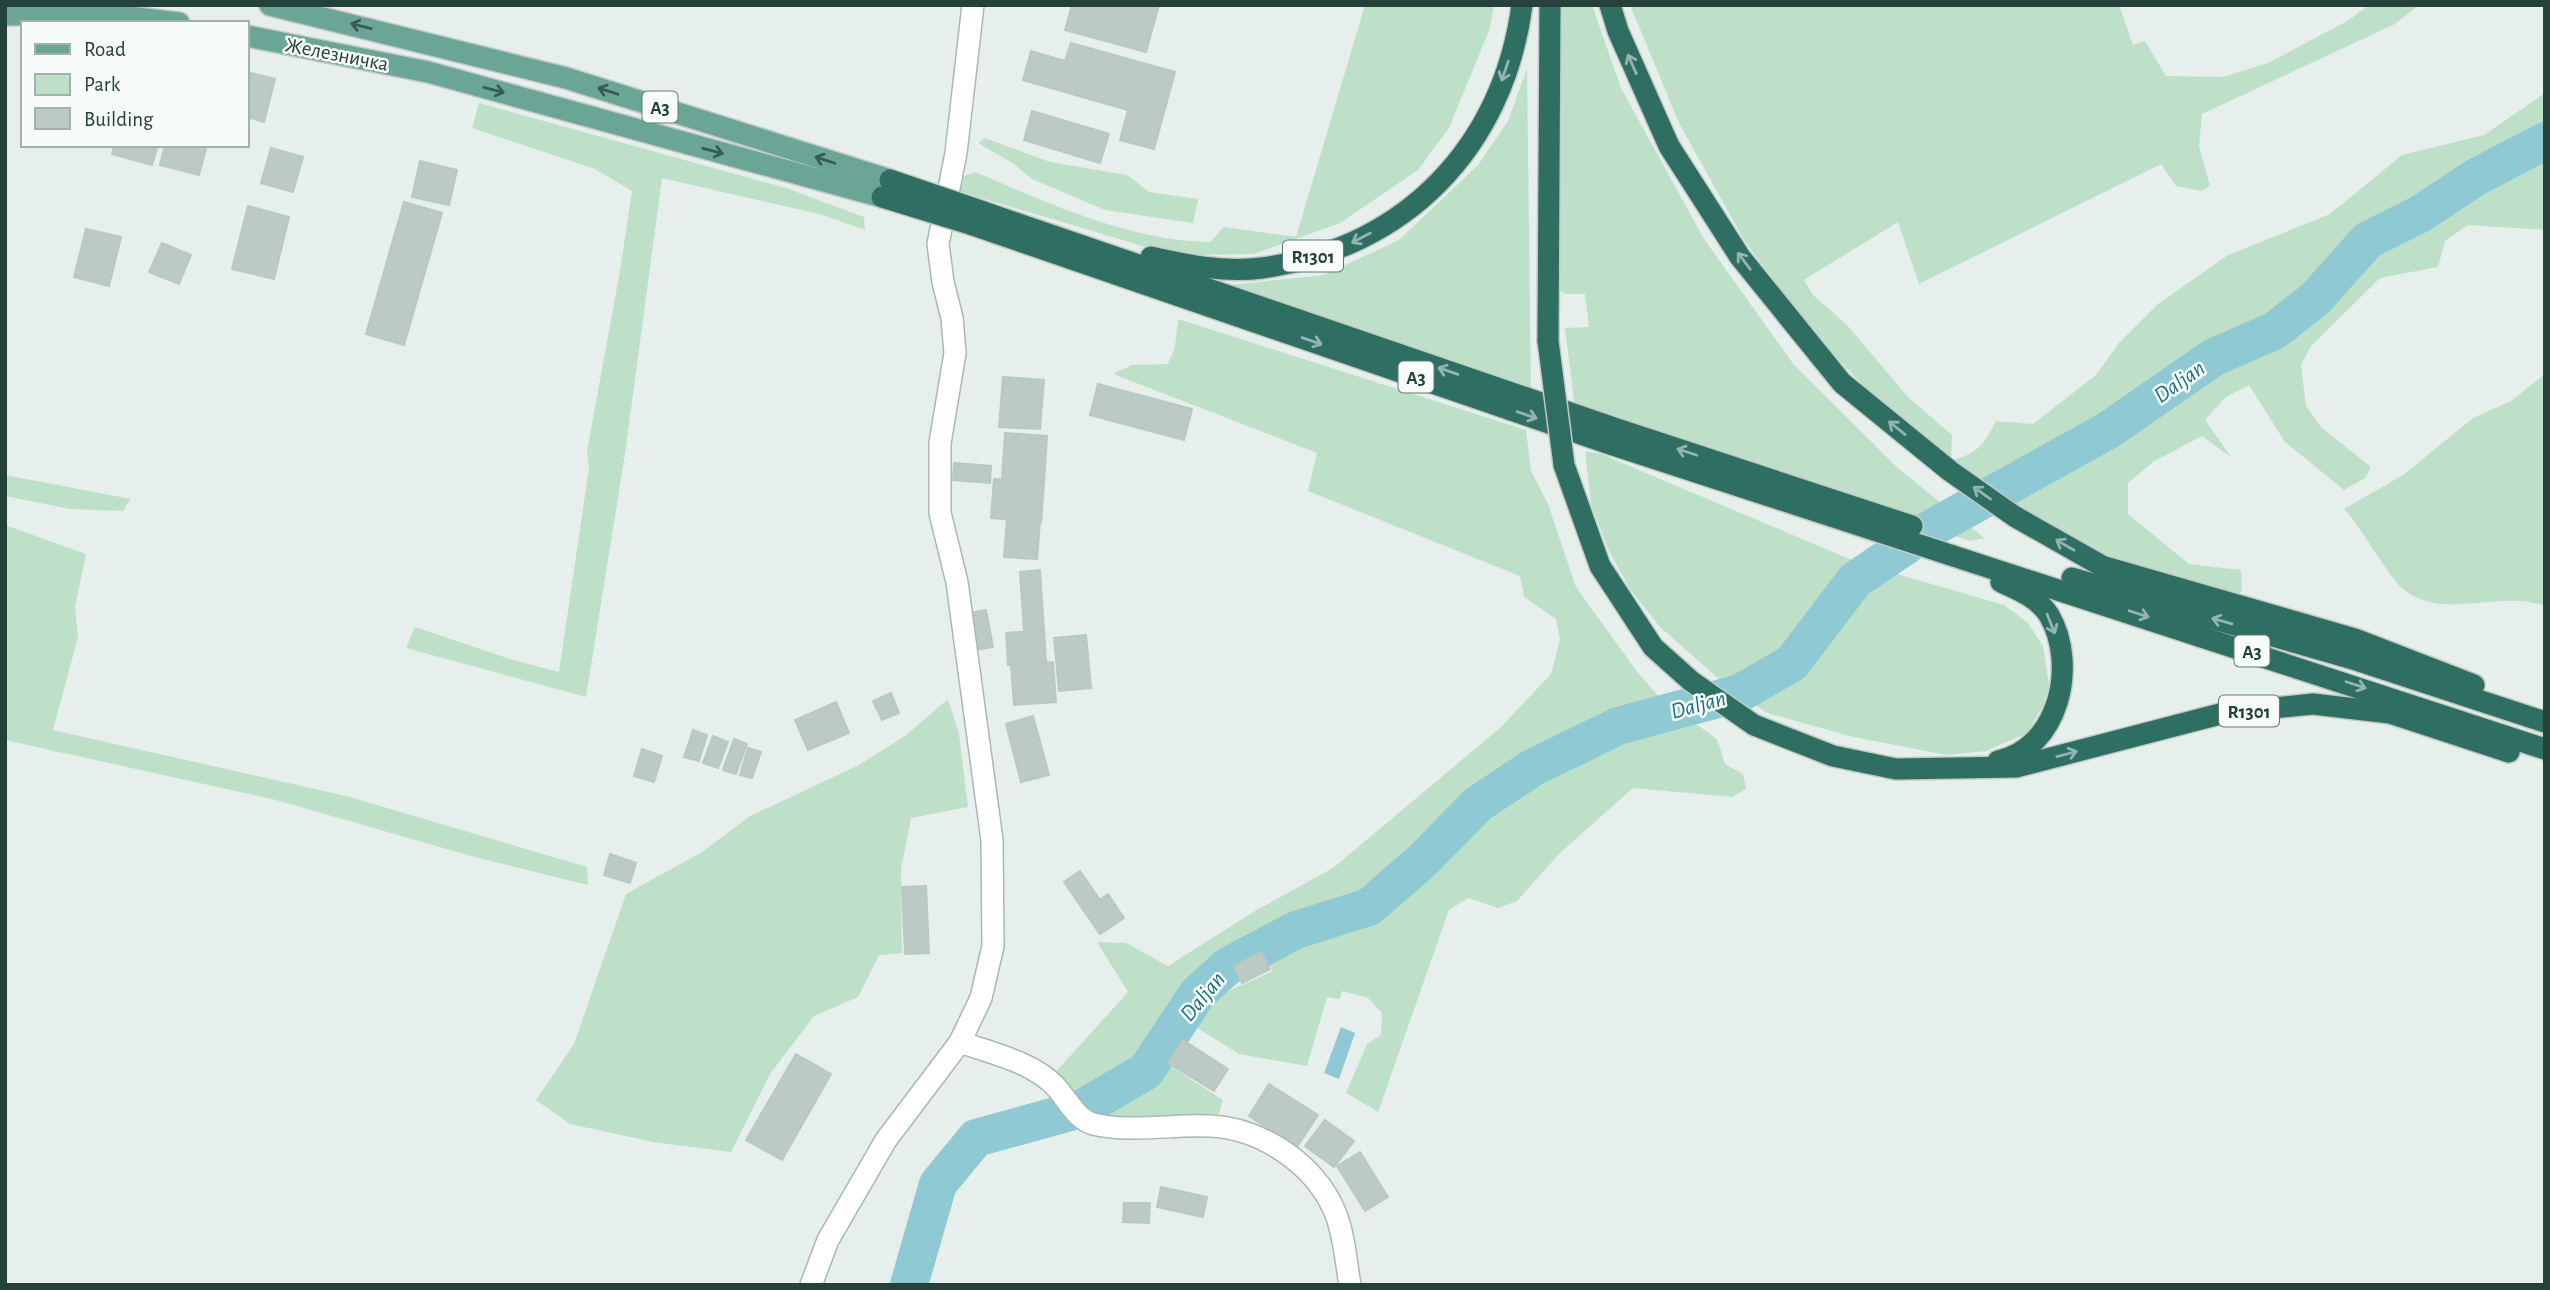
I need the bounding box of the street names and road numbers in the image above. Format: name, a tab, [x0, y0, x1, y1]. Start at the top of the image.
street label: Железничка	[284, 34, 391, 75]
road number: A3	[642, 92, 678, 122]
road number: R1301	[1283, 240, 1343, 272]
road number: A3	[1398, 362, 1434, 392]
road number: A3	[2234, 636, 2270, 666]
road number: R1301	[2219, 696, 2279, 726]

